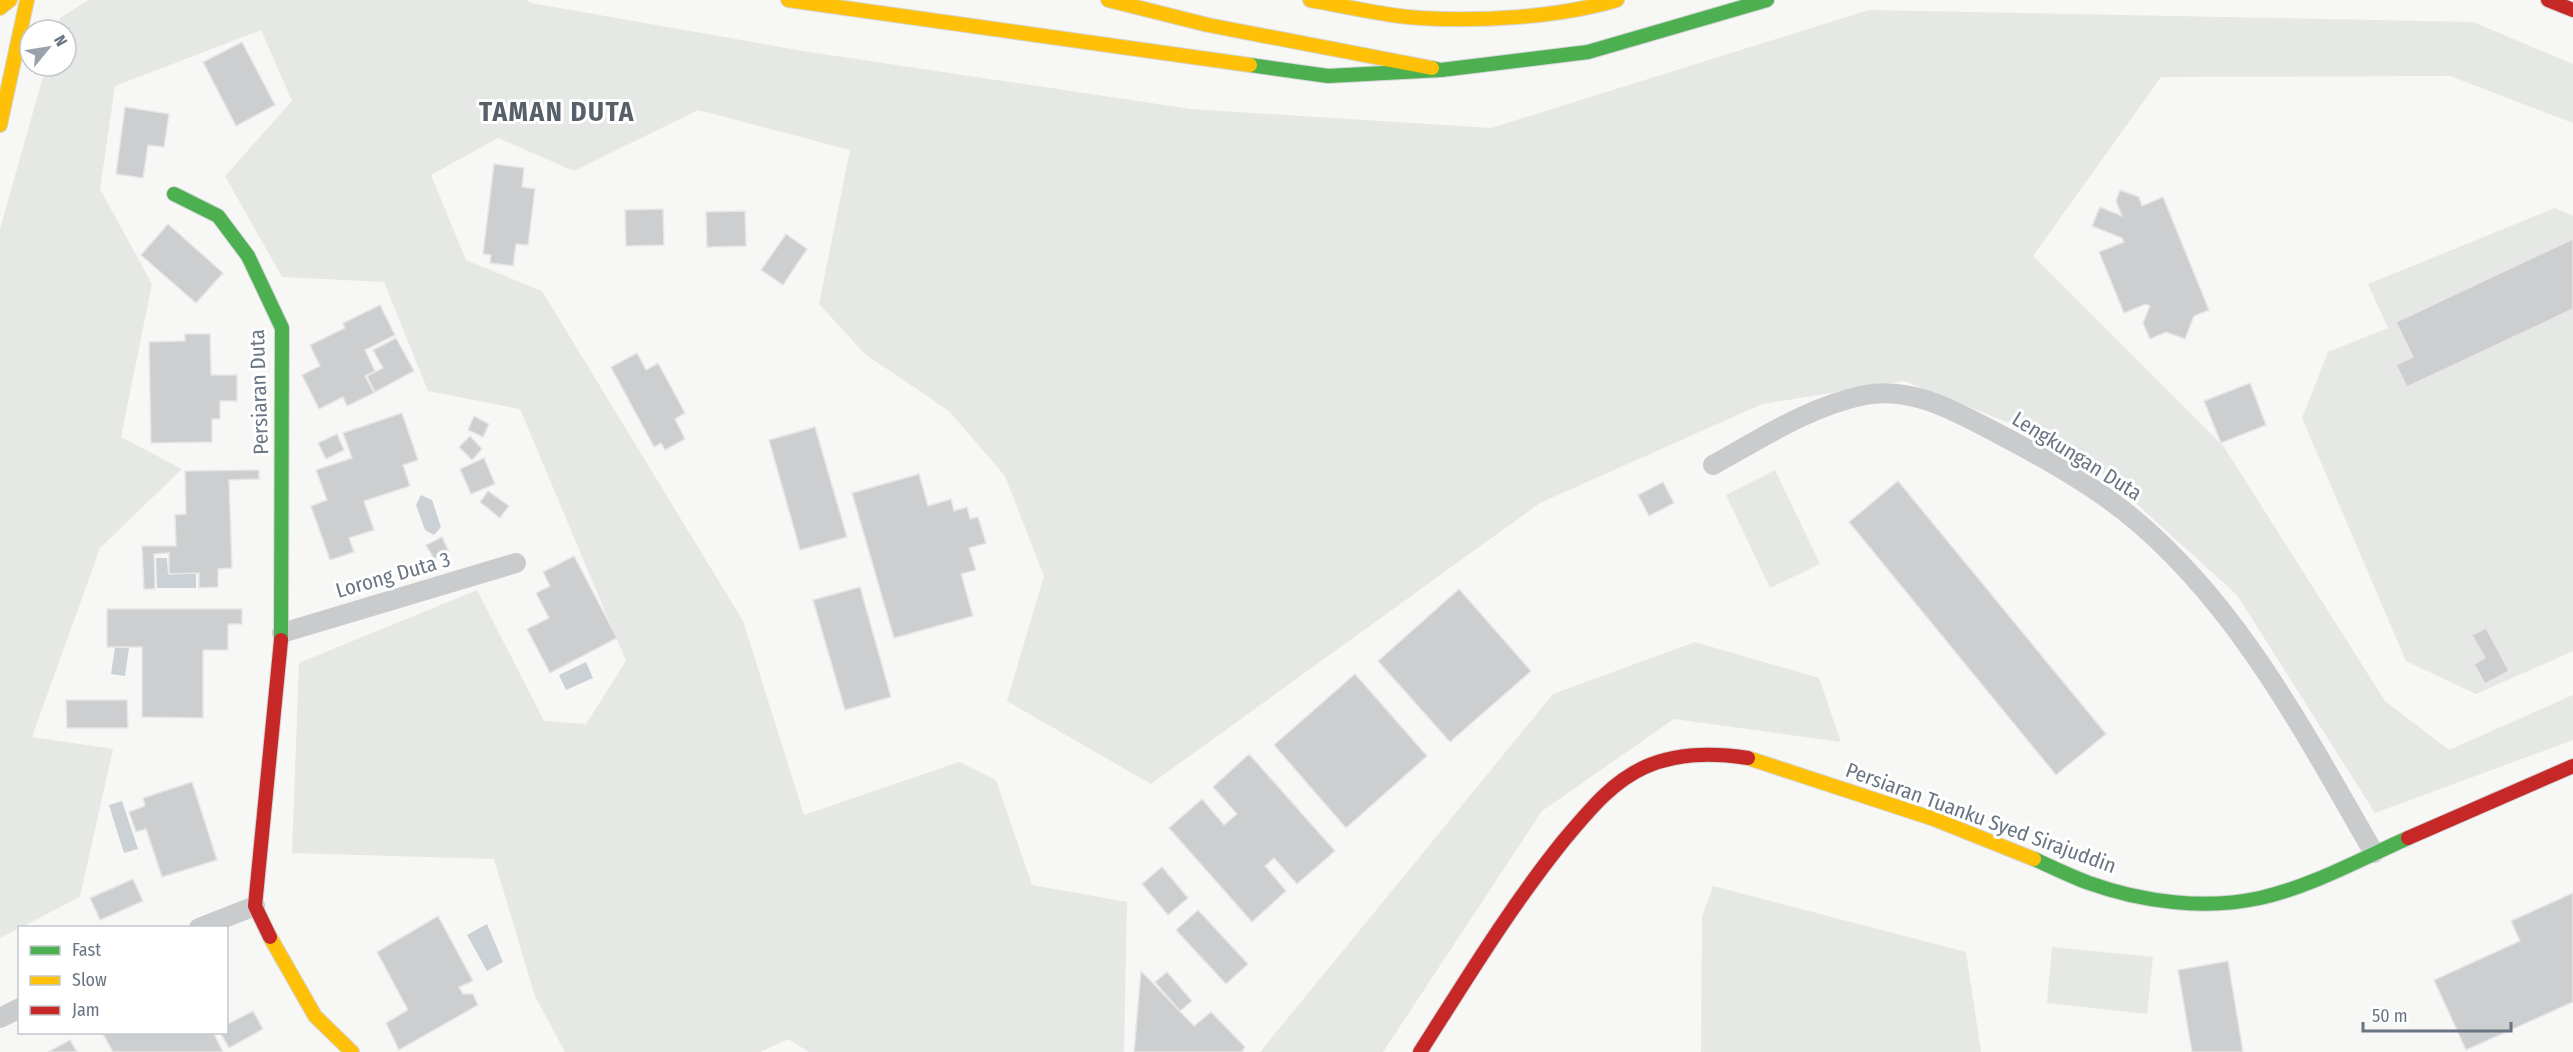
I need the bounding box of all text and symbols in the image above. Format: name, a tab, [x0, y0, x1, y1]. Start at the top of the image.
north arrow	[18, 18, 78, 78]
text: N	[50, 32, 71, 50]
district label: TAMAN DUTA	[479, 96, 635, 128]
street label: Persiaran Duta	[244, 329, 274, 455]
street label: Lengkungan Duta	[2007, 406, 2147, 506]
street label: Lorong Duta 3	[333, 546, 453, 604]
street label: Persiaran Tuanku Syed Sirajuddin	[1842, 757, 2120, 879]
legend	[18, 926, 228, 1034]
text: Fast	[72, 939, 101, 961]
text: Slow	[72, 969, 107, 991]
scale bar	[2363, 995, 2512, 1033]
text: Jam	[72, 999, 100, 1021]
text: 50 m	[2372, 1005, 2408, 1027]

